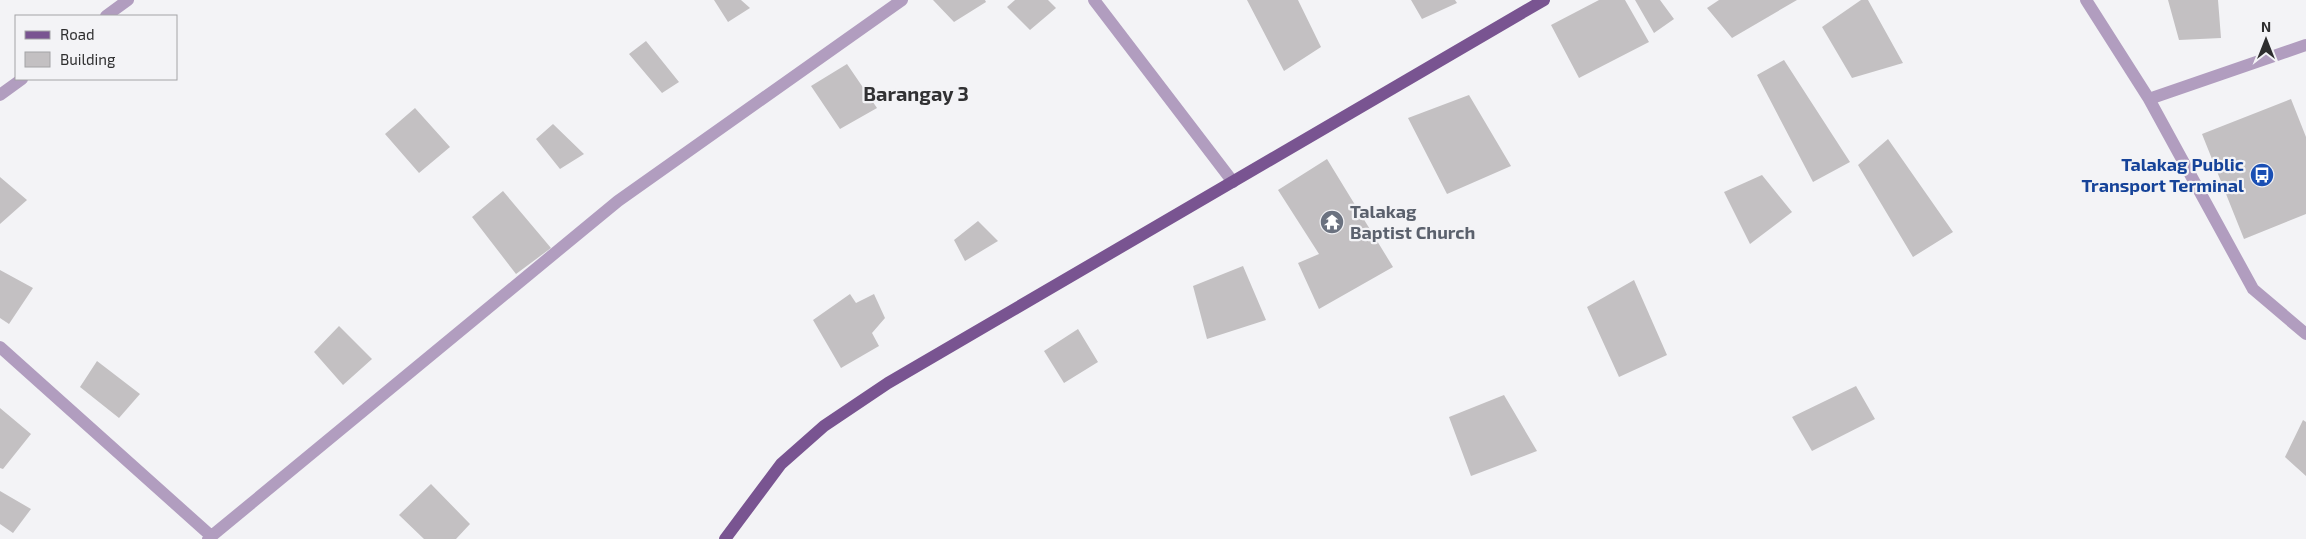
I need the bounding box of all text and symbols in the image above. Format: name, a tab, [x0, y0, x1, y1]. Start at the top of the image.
legend	[15, 15, 178, 80]
north arrow	[2241, 15, 2291, 65]
text: N	[2261, 18, 2271, 35]
text: Road	[60, 25, 95, 43]
text: Building	[60, 50, 116, 68]
district label: Barangay 3	[863, 81, 969, 106]
place label: Talakag Public Transport Terminal	[2082, 153, 2244, 196]
bus stop icon: Talakag Public Transport Terminal	[2249, 162, 2275, 188]
place label: Talakag Baptist Church	[1350, 200, 1475, 243]
temple icon: Talakag Baptist Church	[1319, 209, 1345, 235]

